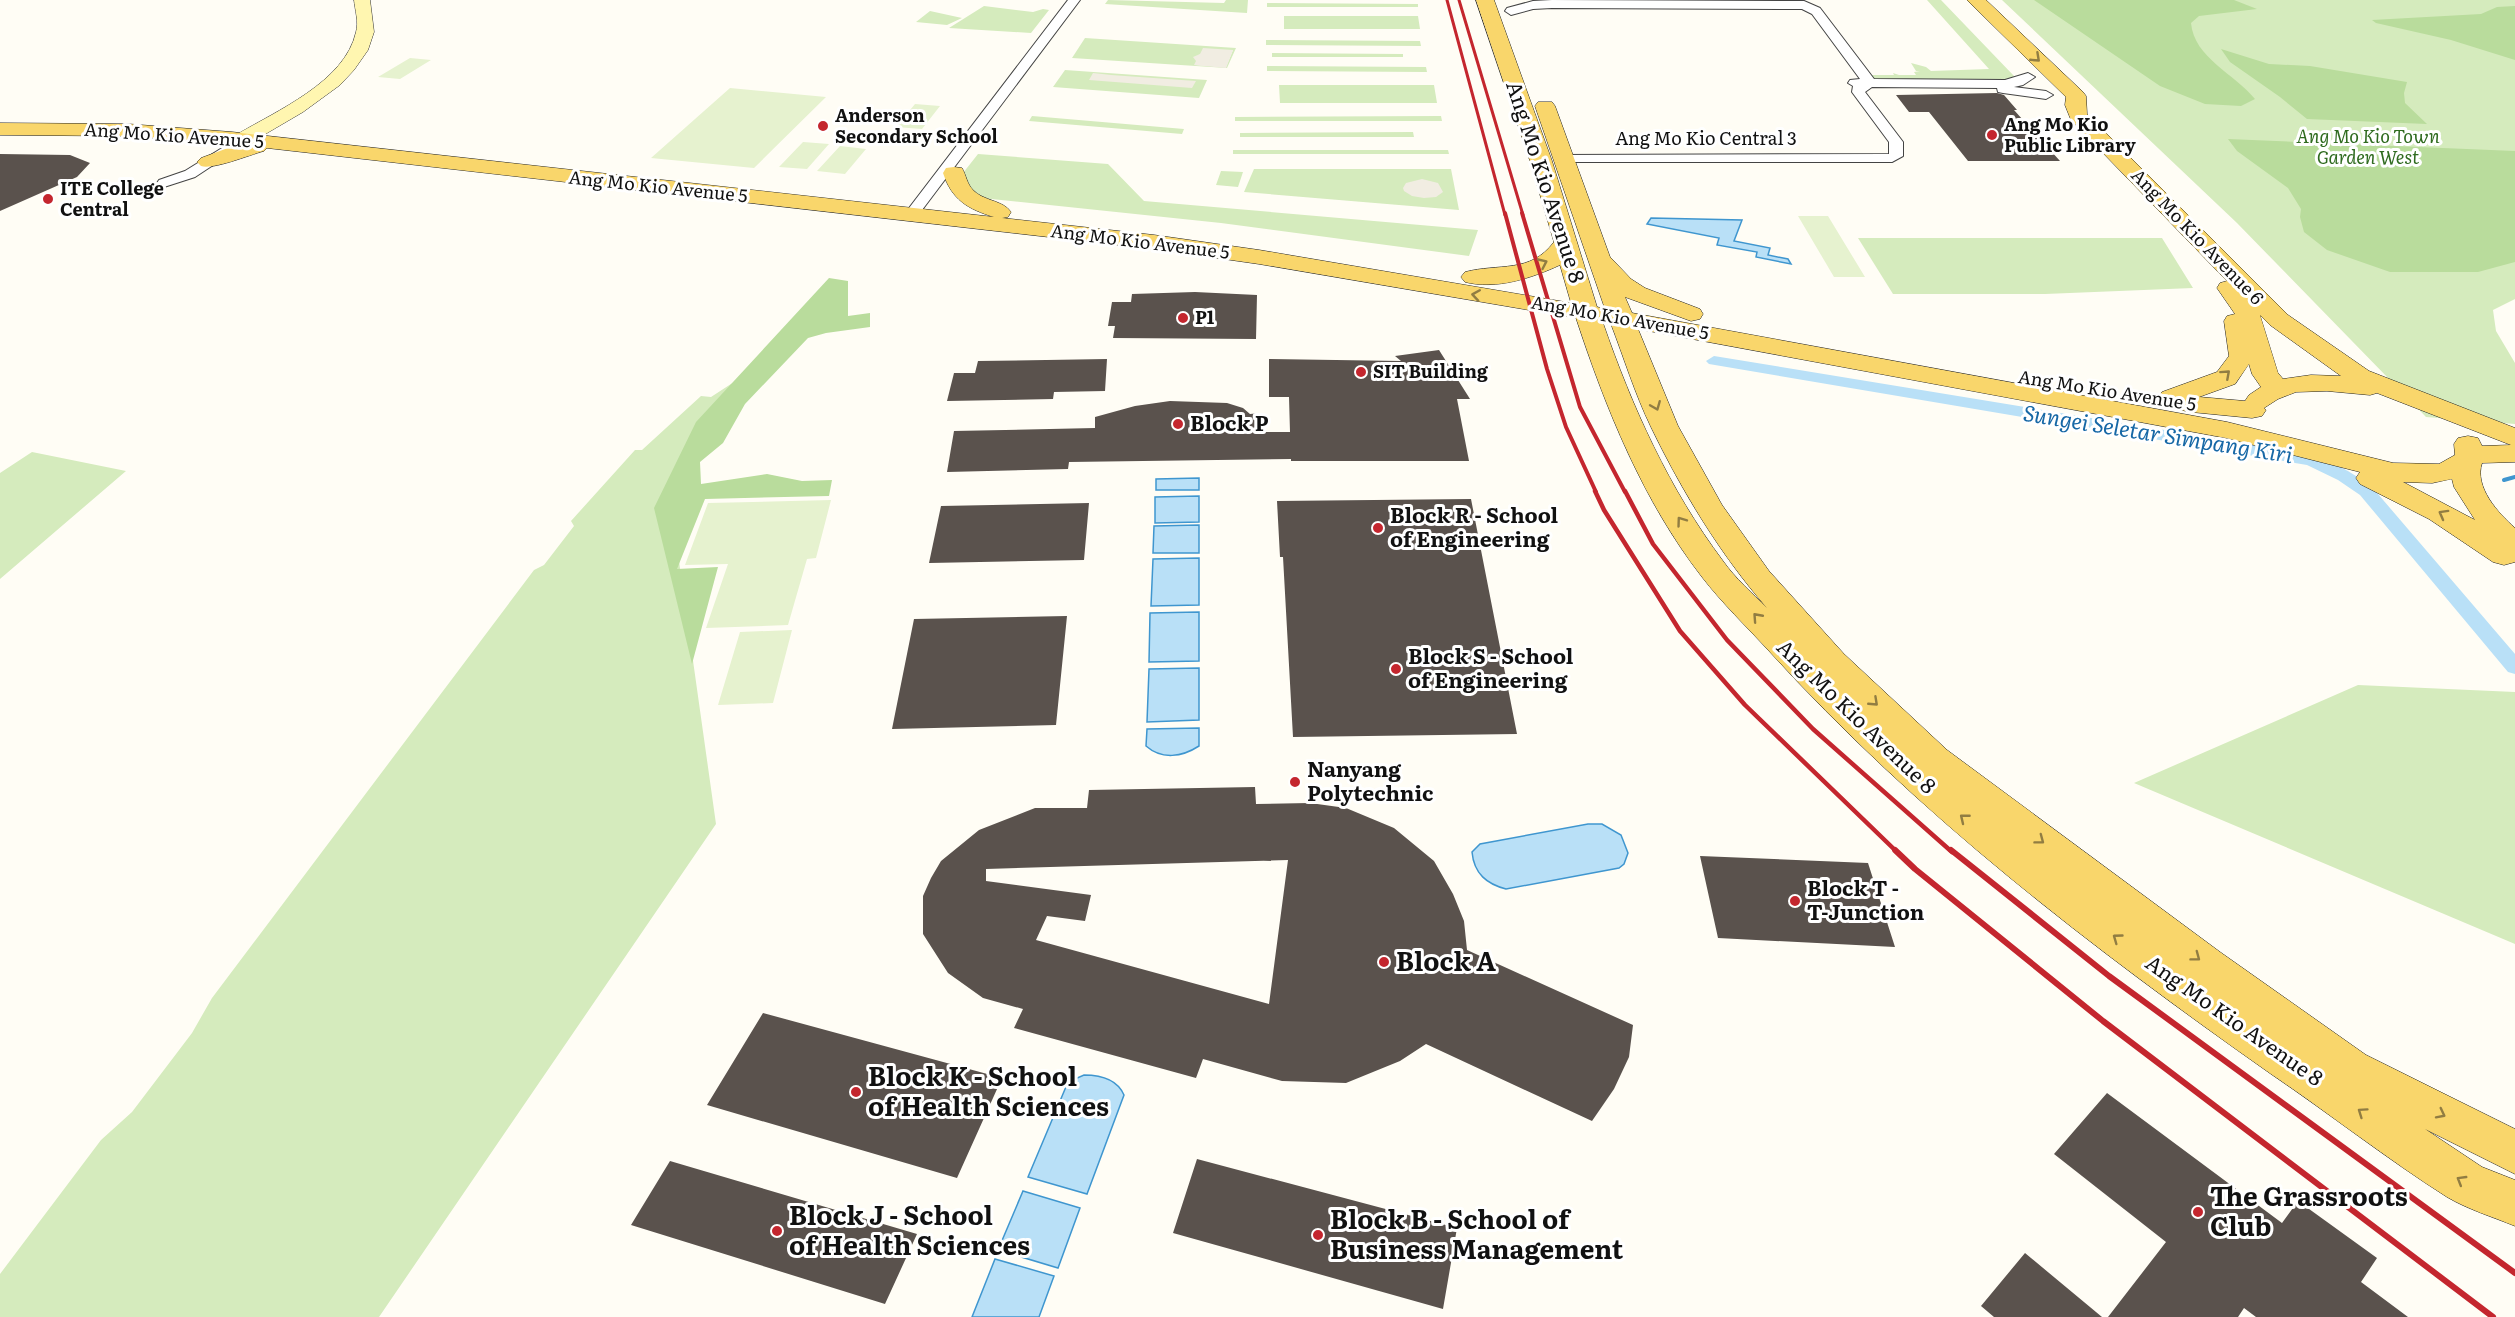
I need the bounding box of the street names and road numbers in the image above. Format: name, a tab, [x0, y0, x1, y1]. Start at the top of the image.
street label: Ang Mo Kio Avenue 8	[1500, 76, 1595, 286]
street label: Ang Mo Kio Avenue 5	[83, 115, 265, 154]
street label: Ang Mo Kio Central 3	[1615, 124, 1797, 151]
street label: Ang Mo Kio Avenue 6	[2126, 162, 2271, 310]
street label: Ang Mo Kio Avenue 5	[567, 163, 749, 208]
street label: Ang Mo Kio Avenue 5	[1049, 216, 1231, 265]
street label: Ang Mo Kio Avenue 5	[1529, 288, 1711, 345]
street label: Ang Mo Kio Avenue 5	[2016, 362, 2198, 417]
street label: Ang Mo Kio Avenue 8	[1771, 631, 1944, 800]
street label: Ang Mo Kio Avenue 8	[2140, 946, 2331, 1092]

